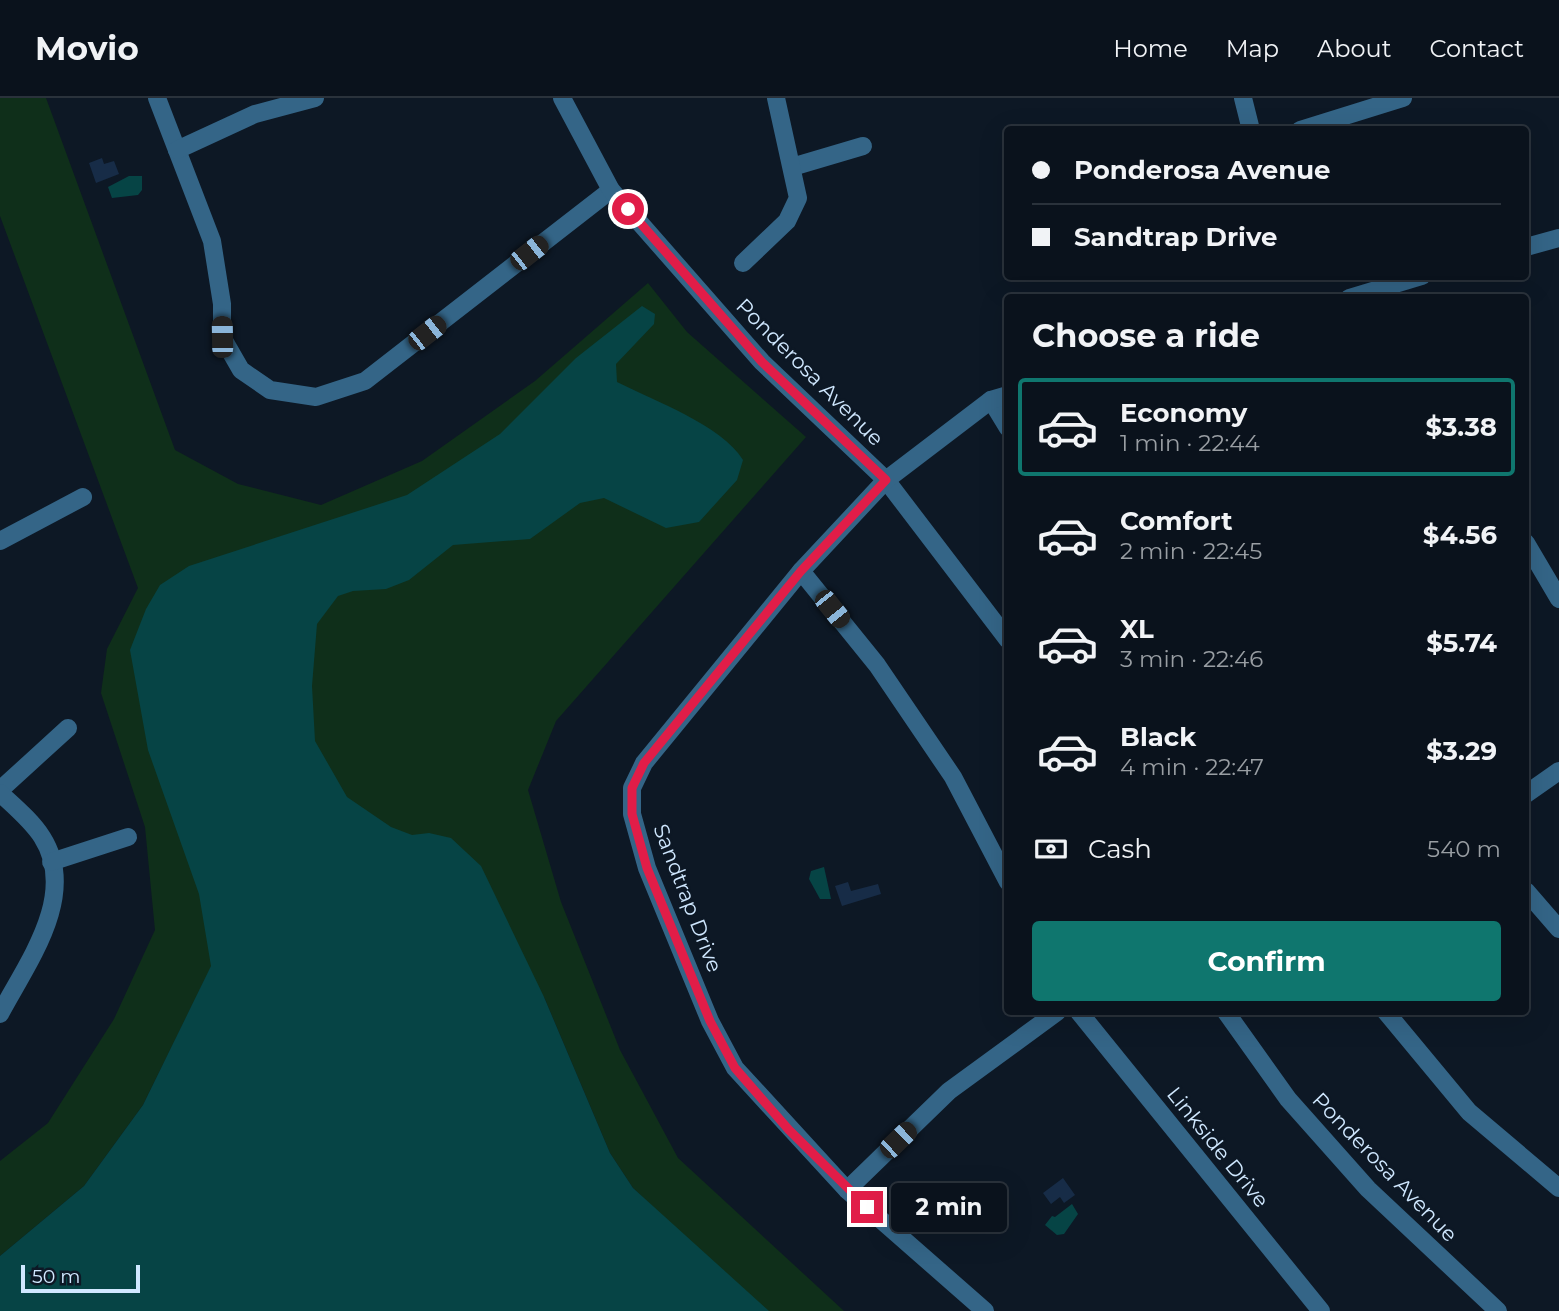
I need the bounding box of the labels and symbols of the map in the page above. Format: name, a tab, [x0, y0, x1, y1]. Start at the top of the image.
route start	[612, 193, 644, 225]
car	[506, 232, 553, 274]
street label: Ponderosa Avenue	[731, 293, 889, 451]
car	[404, 312, 451, 354]
car	[212, 316, 233, 358]
car	[811, 586, 854, 632]
street label: Sandtrap Drive	[648, 820, 728, 976]
street label: Linkside Drive	[1162, 1082, 1274, 1212]
street label: Ponderosa Avenue	[1307, 1087, 1463, 1247]
car	[876, 1118, 921, 1162]
callout: 2 min	[892, 1182, 1007, 1232]
route end	[851, 1191, 883, 1223]
scale bar	[21, 1262, 140, 1294]

